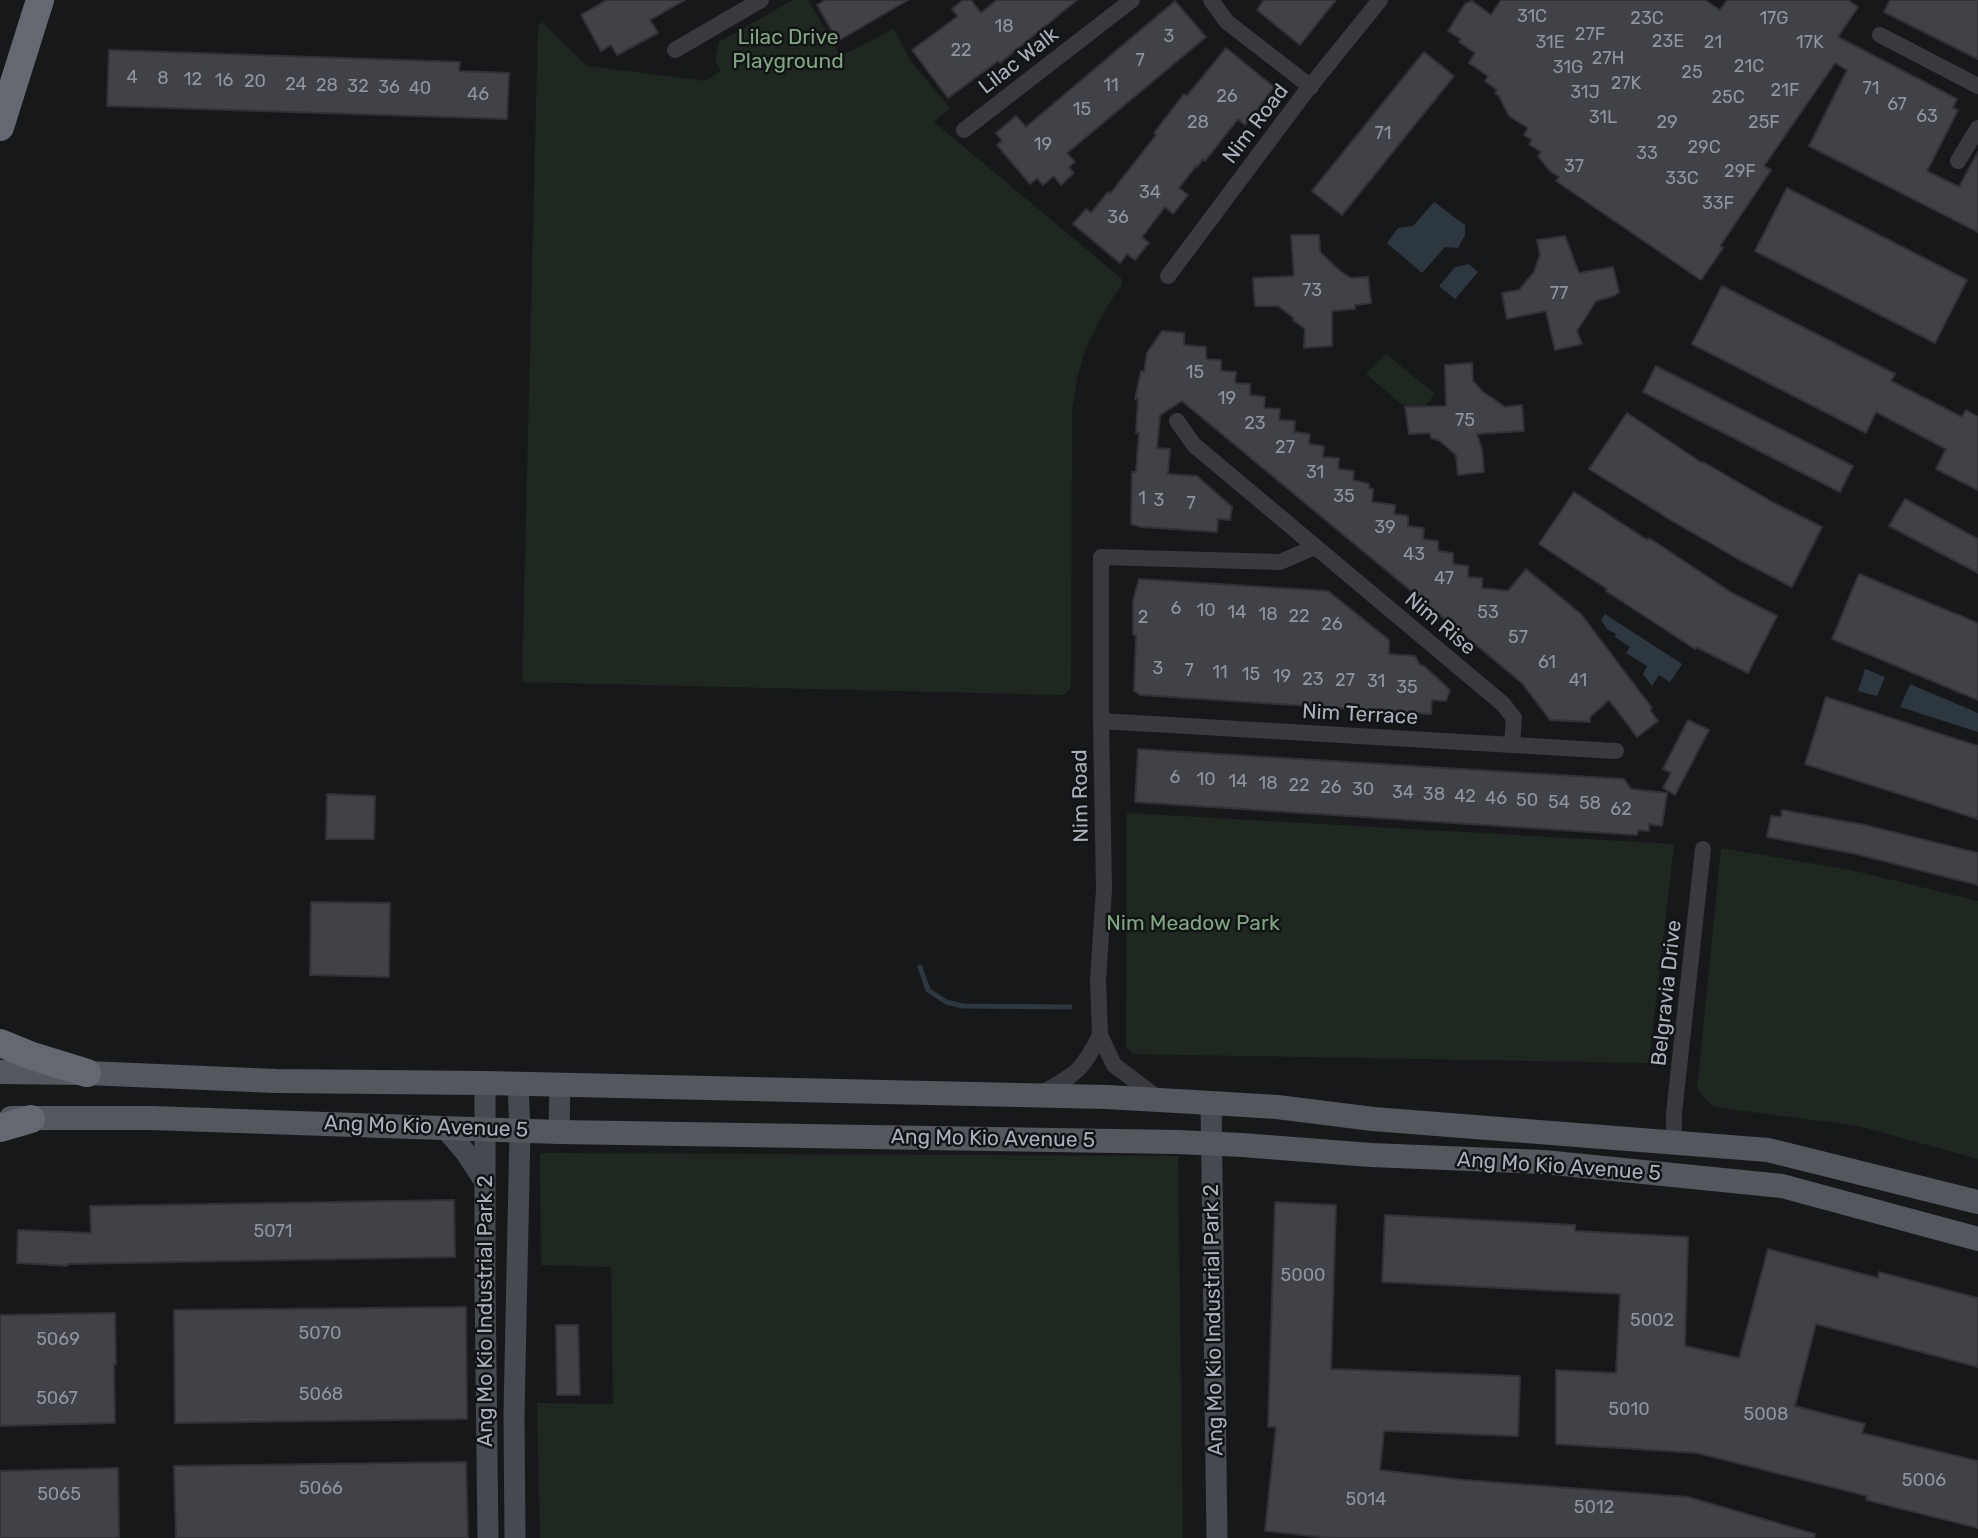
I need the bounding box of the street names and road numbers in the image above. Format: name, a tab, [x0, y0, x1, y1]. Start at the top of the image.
street label: Lilac Walk	[974, 22, 1064, 100]
street label: Nim Road	[1218, 79, 1294, 169]
street label: Nim Rise	[1399, 587, 1481, 661]
street label: Nim Terrace	[1301, 699, 1419, 731]
street label: Nim Road	[1068, 749, 1094, 843]
street label: Belgravia Drive	[1647, 919, 1687, 1067]
street label: Ang Mo Kio Avenue 5	[323, 1111, 529, 1143]
street label: Ang Mo Kio Avenue 5	[891, 1125, 1095, 1153]
street label: Ang Mo Kio Avenue 5	[1456, 1147, 1662, 1187]
street label: Ang Mo Kio Industrial Park 2	[473, 1175, 499, 1447]
street label: Ang Mo Kio Industrial Park 2	[1199, 1184, 1229, 1456]

